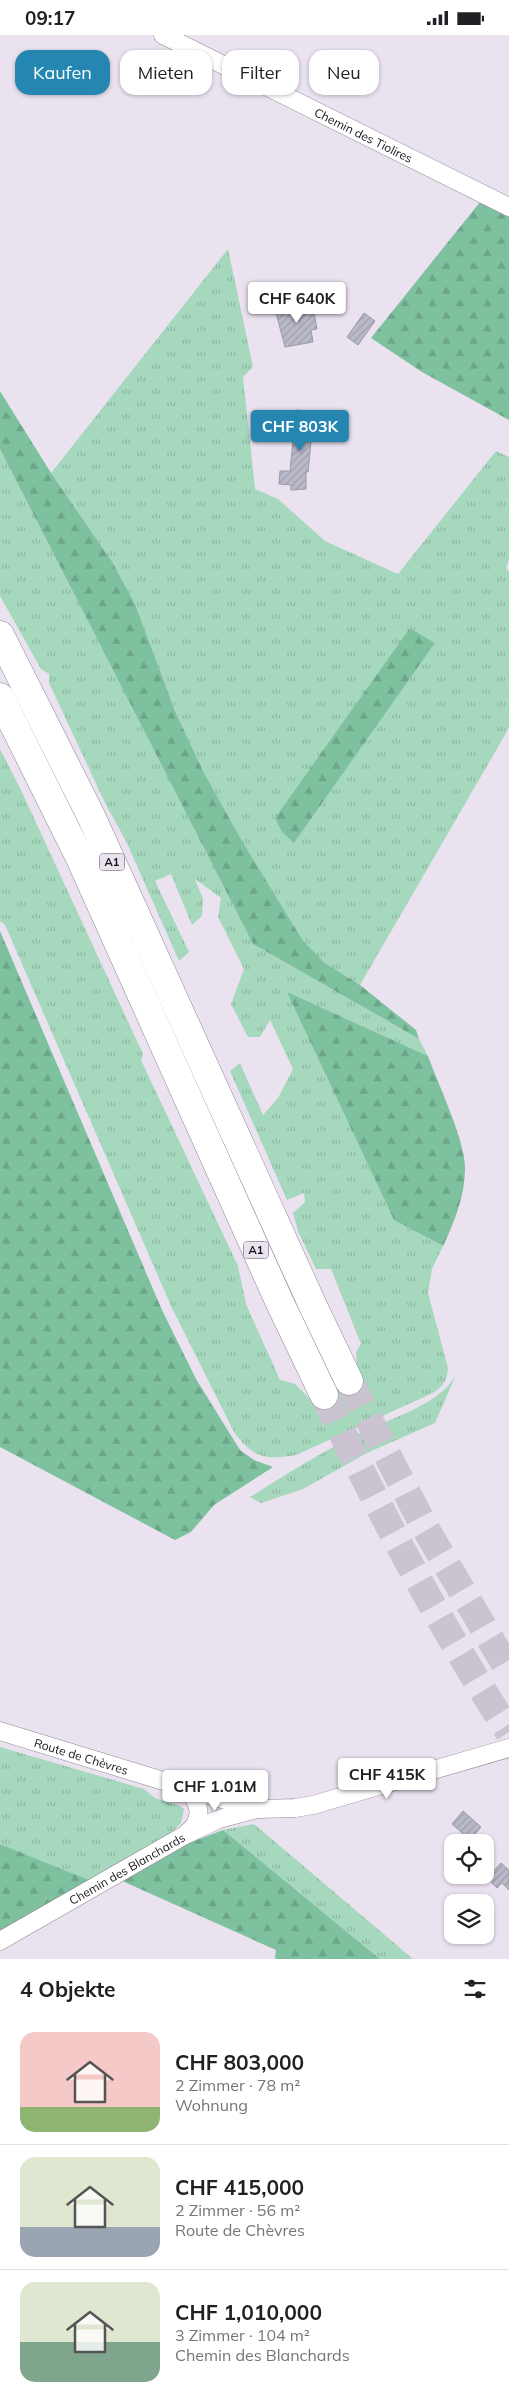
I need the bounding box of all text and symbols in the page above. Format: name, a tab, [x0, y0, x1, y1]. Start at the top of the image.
text: 09:17	[25, 6, 75, 30]
chip: Kaufen	[15, 50, 110, 95]
chip: Mieten	[120, 50, 212, 95]
chip: Filter	[222, 50, 299, 95]
chip: Neu	[309, 50, 379, 95]
street label: Chemin des Tiolires	[312, 104, 415, 165]
pin: CHF 640K	[245, 281, 349, 324]
text: CHF 640K	[259, 288, 335, 308]
pin: CHF 803K	[248, 409, 352, 452]
text: CHF 803K	[262, 416, 338, 436]
road number: A1	[100, 854, 124, 871]
road number: A1	[244, 1241, 268, 1259]
street label: Route de Chèvres	[32, 1734, 130, 1777]
pin: CHF 415K	[335, 1757, 439, 1800]
text: CHF 415K	[349, 1764, 425, 1784]
pin: CHF 1.01M	[158, 1769, 272, 1812]
text: CHF 1.01M	[173, 1776, 257, 1796]
street label: Chemin des Blanchards	[66, 1829, 187, 1908]
map controls	[444, 1834, 494, 1944]
button: locate	[444, 1834, 494, 1884]
button: layers	[444, 1894, 494, 1944]
icon: filters	[461, 1975, 489, 2003]
text: 4 Objekte	[20, 1976, 116, 2002]
text: CHF 803,000	[175, 2049, 304, 2075]
icon: home	[60, 2052, 120, 2112]
text: 2 Zimmer · 78 m²	[175, 2075, 300, 2095]
text: Wohnung	[175, 2095, 248, 2115]
text: CHF 415,000	[175, 2174, 304, 2200]
icon: home	[60, 2177, 120, 2237]
text: 2 Zimmer · 56 m²	[175, 2200, 300, 2220]
text: Route de Chèvres	[175, 2220, 305, 2240]
text: CHF 1,010,000	[175, 2299, 322, 2325]
icon: home	[60, 2302, 120, 2362]
text: 3 Zimmer · 104 m²	[175, 2325, 310, 2345]
text: Chemin des Blanchards	[175, 2345, 350, 2365]

